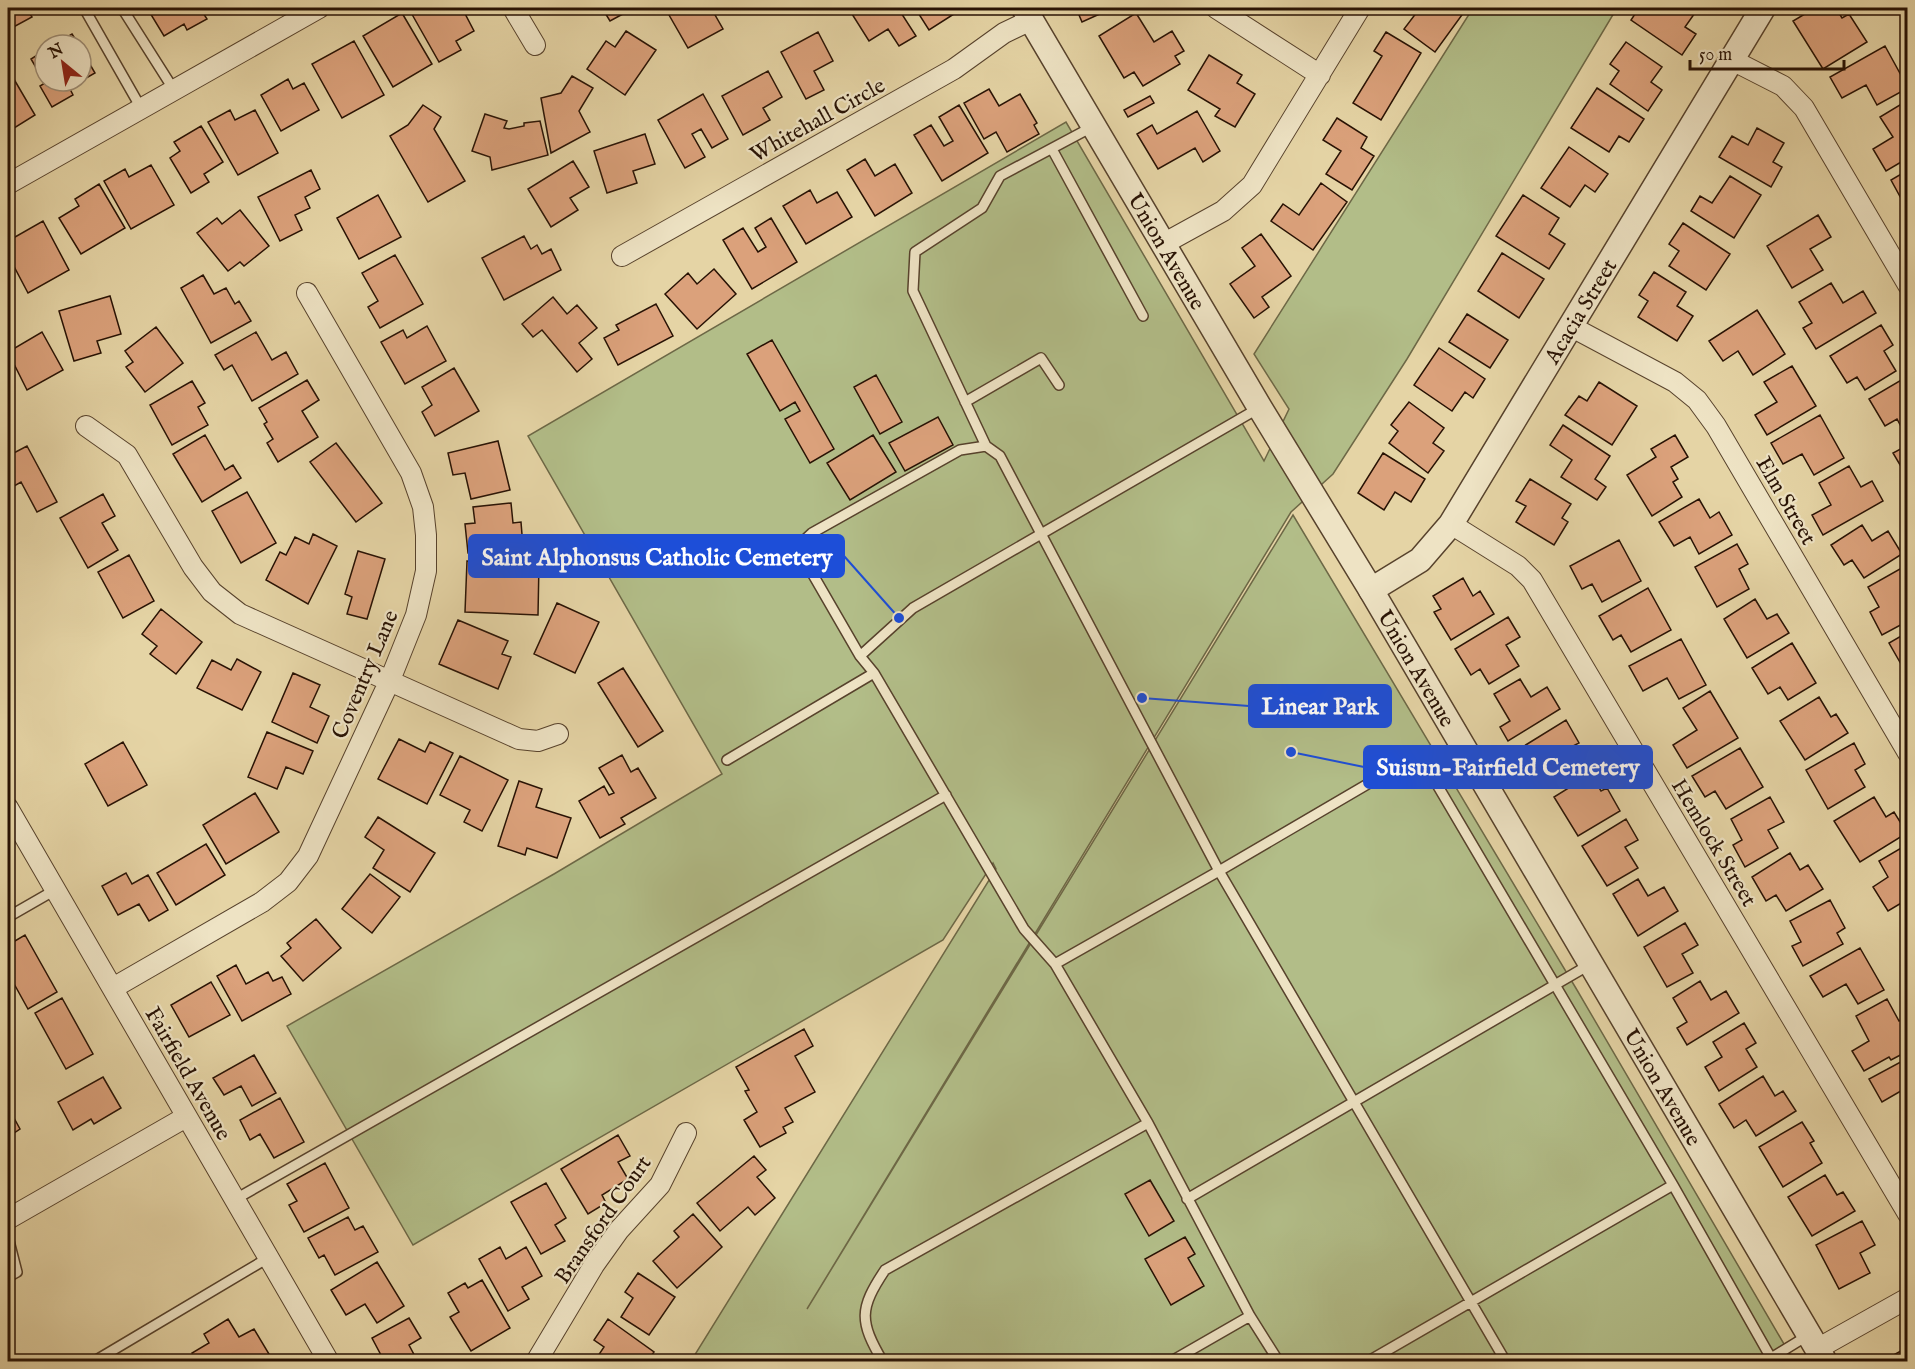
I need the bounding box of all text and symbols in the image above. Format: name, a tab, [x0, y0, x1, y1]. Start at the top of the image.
north arrow	[33, 33, 93, 93]
scale bar	[1690, 33, 1844, 71]
text: N	[45, 40, 68, 64]
text: 50 m	[1699, 44, 1732, 67]
street label: Whitehall Circle	[745, 72, 890, 169]
street label: Union Avenue	[1120, 188, 1211, 316]
street label: Acacia Street	[1538, 254, 1624, 371]
street label: Elm Street	[1749, 452, 1822, 551]
callout: Saint Alphonsus Catholic Cemetery	[469, 535, 844, 577]
text: Saint Alphonsus Catholic Cemetery	[481, 543, 834, 574]
street label: Union Avenue	[1370, 605, 1460, 733]
street label: Coventry Lane	[326, 606, 405, 743]
callout: Linear Park	[1249, 685, 1391, 727]
text: Linear Park	[1261, 692, 1380, 723]
callout: Suisun-Fairfield Cemetery	[1364, 746, 1652, 788]
text: Suisun-Fairfield Cemetery	[1376, 753, 1641, 784]
street label: Hemlock Street	[1664, 774, 1763, 912]
street label: Fairfield Avenue	[138, 1002, 237, 1146]
street label: Union Avenue	[1616, 1024, 1707, 1151]
street label: Bransford Court	[549, 1150, 658, 1290]

